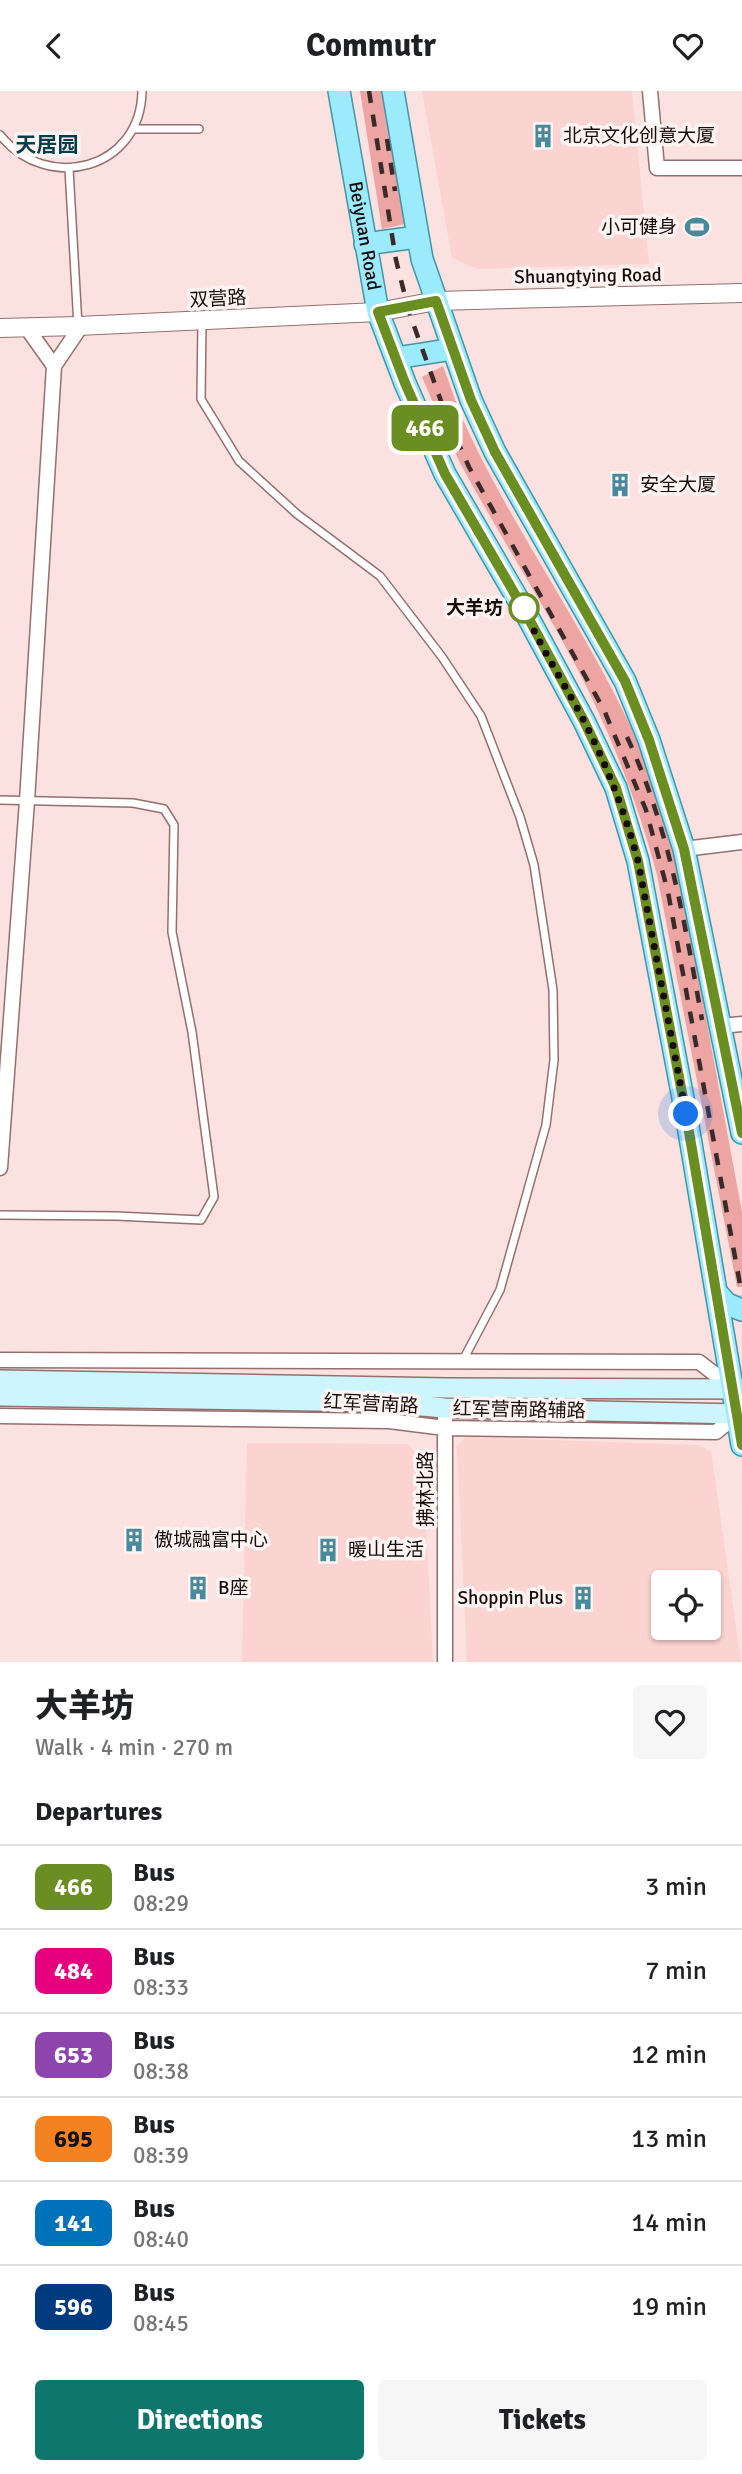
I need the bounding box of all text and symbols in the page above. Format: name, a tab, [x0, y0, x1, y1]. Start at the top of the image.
text: Commutr	[306, 26, 436, 65]
icon: back	[35, 27, 73, 65]
icon: heart	[669, 27, 707, 65]
building icon: 北京文化创意大厦	[529, 122, 557, 150]
place label: 北京文化创意大厦	[563, 124, 715, 148]
district label: 天居园	[16, 132, 79, 158]
street label: Beiyuan Road	[343, 179, 386, 292]
sports icon: 小可健身	[683, 213, 711, 241]
place label: 小可健身	[601, 215, 677, 239]
street label: Shuangtying Road	[514, 263, 662, 289]
street label: 双营路	[189, 286, 247, 312]
line badge: 466	[385, 405, 465, 451]
text: 466	[406, 413, 444, 443]
building icon: 安全大厦	[606, 471, 634, 499]
place label: 安全大厦	[640, 473, 716, 497]
marker: 大羊坊	[509, 593, 539, 623]
place label: 大羊坊	[446, 596, 503, 620]
your location	[668, 1096, 703, 1131]
street label: 红军营南路	[323, 1390, 419, 1418]
street label: 红军营南路辅路	[452, 1397, 586, 1423]
street label: 拂林北路	[414, 1451, 438, 1527]
building icon: 傲城融富中心	[120, 1526, 148, 1554]
place label: 傲城融富中心	[154, 1528, 268, 1552]
building icon: 暖山生活	[314, 1536, 342, 1564]
place label: 暖山生活	[348, 1538, 424, 1562]
map controls	[651, 1570, 721, 1640]
button: locate	[651, 1570, 721, 1640]
building icon: B座	[184, 1574, 212, 1602]
place label: B座	[218, 1576, 249, 1600]
building icon: Shoppin Plus	[569, 1584, 597, 1612]
place label: Shoppin Plus	[458, 1586, 563, 1610]
button: heart	[633, 1685, 707, 1759]
text: 大羊坊	[35, 1686, 134, 1727]
text: Walk · 4 min · 270 m	[35, 1733, 233, 1762]
text: Departures	[35, 1796, 162, 1828]
text: Bus	[133, 1857, 175, 1889]
text: 3 min	[645, 1871, 707, 1903]
text: 466	[54, 1872, 93, 1902]
text: 08:29	[133, 1889, 189, 1918]
text: Bus	[133, 1941, 175, 1973]
text: 7 min	[645, 1955, 707, 1987]
text: 484	[54, 1956, 93, 1986]
text: 08:33	[133, 1973, 189, 2002]
text: Bus	[133, 2025, 175, 2057]
text: 12 min	[631, 2039, 707, 2071]
text: 653	[54, 2040, 93, 2070]
text: 08:38	[133, 2057, 189, 2086]
text: Bus	[133, 2109, 175, 2141]
text: 13 min	[631, 2123, 707, 2155]
text: 695	[54, 2124, 93, 2154]
text: 08:39	[133, 2141, 189, 2170]
text: Bus	[133, 2193, 175, 2225]
text: 14 min	[631, 2207, 707, 2239]
text: 141	[54, 2208, 93, 2238]
text: 08:40	[133, 2225, 189, 2254]
text: Bus	[133, 2277, 175, 2309]
text: 19 min	[631, 2291, 707, 2323]
text: 596	[54, 2292, 93, 2322]
text: 08:45	[133, 2309, 189, 2338]
button: Directions	[35, 2380, 364, 2460]
button: Tickets	[378, 2380, 707, 2460]

